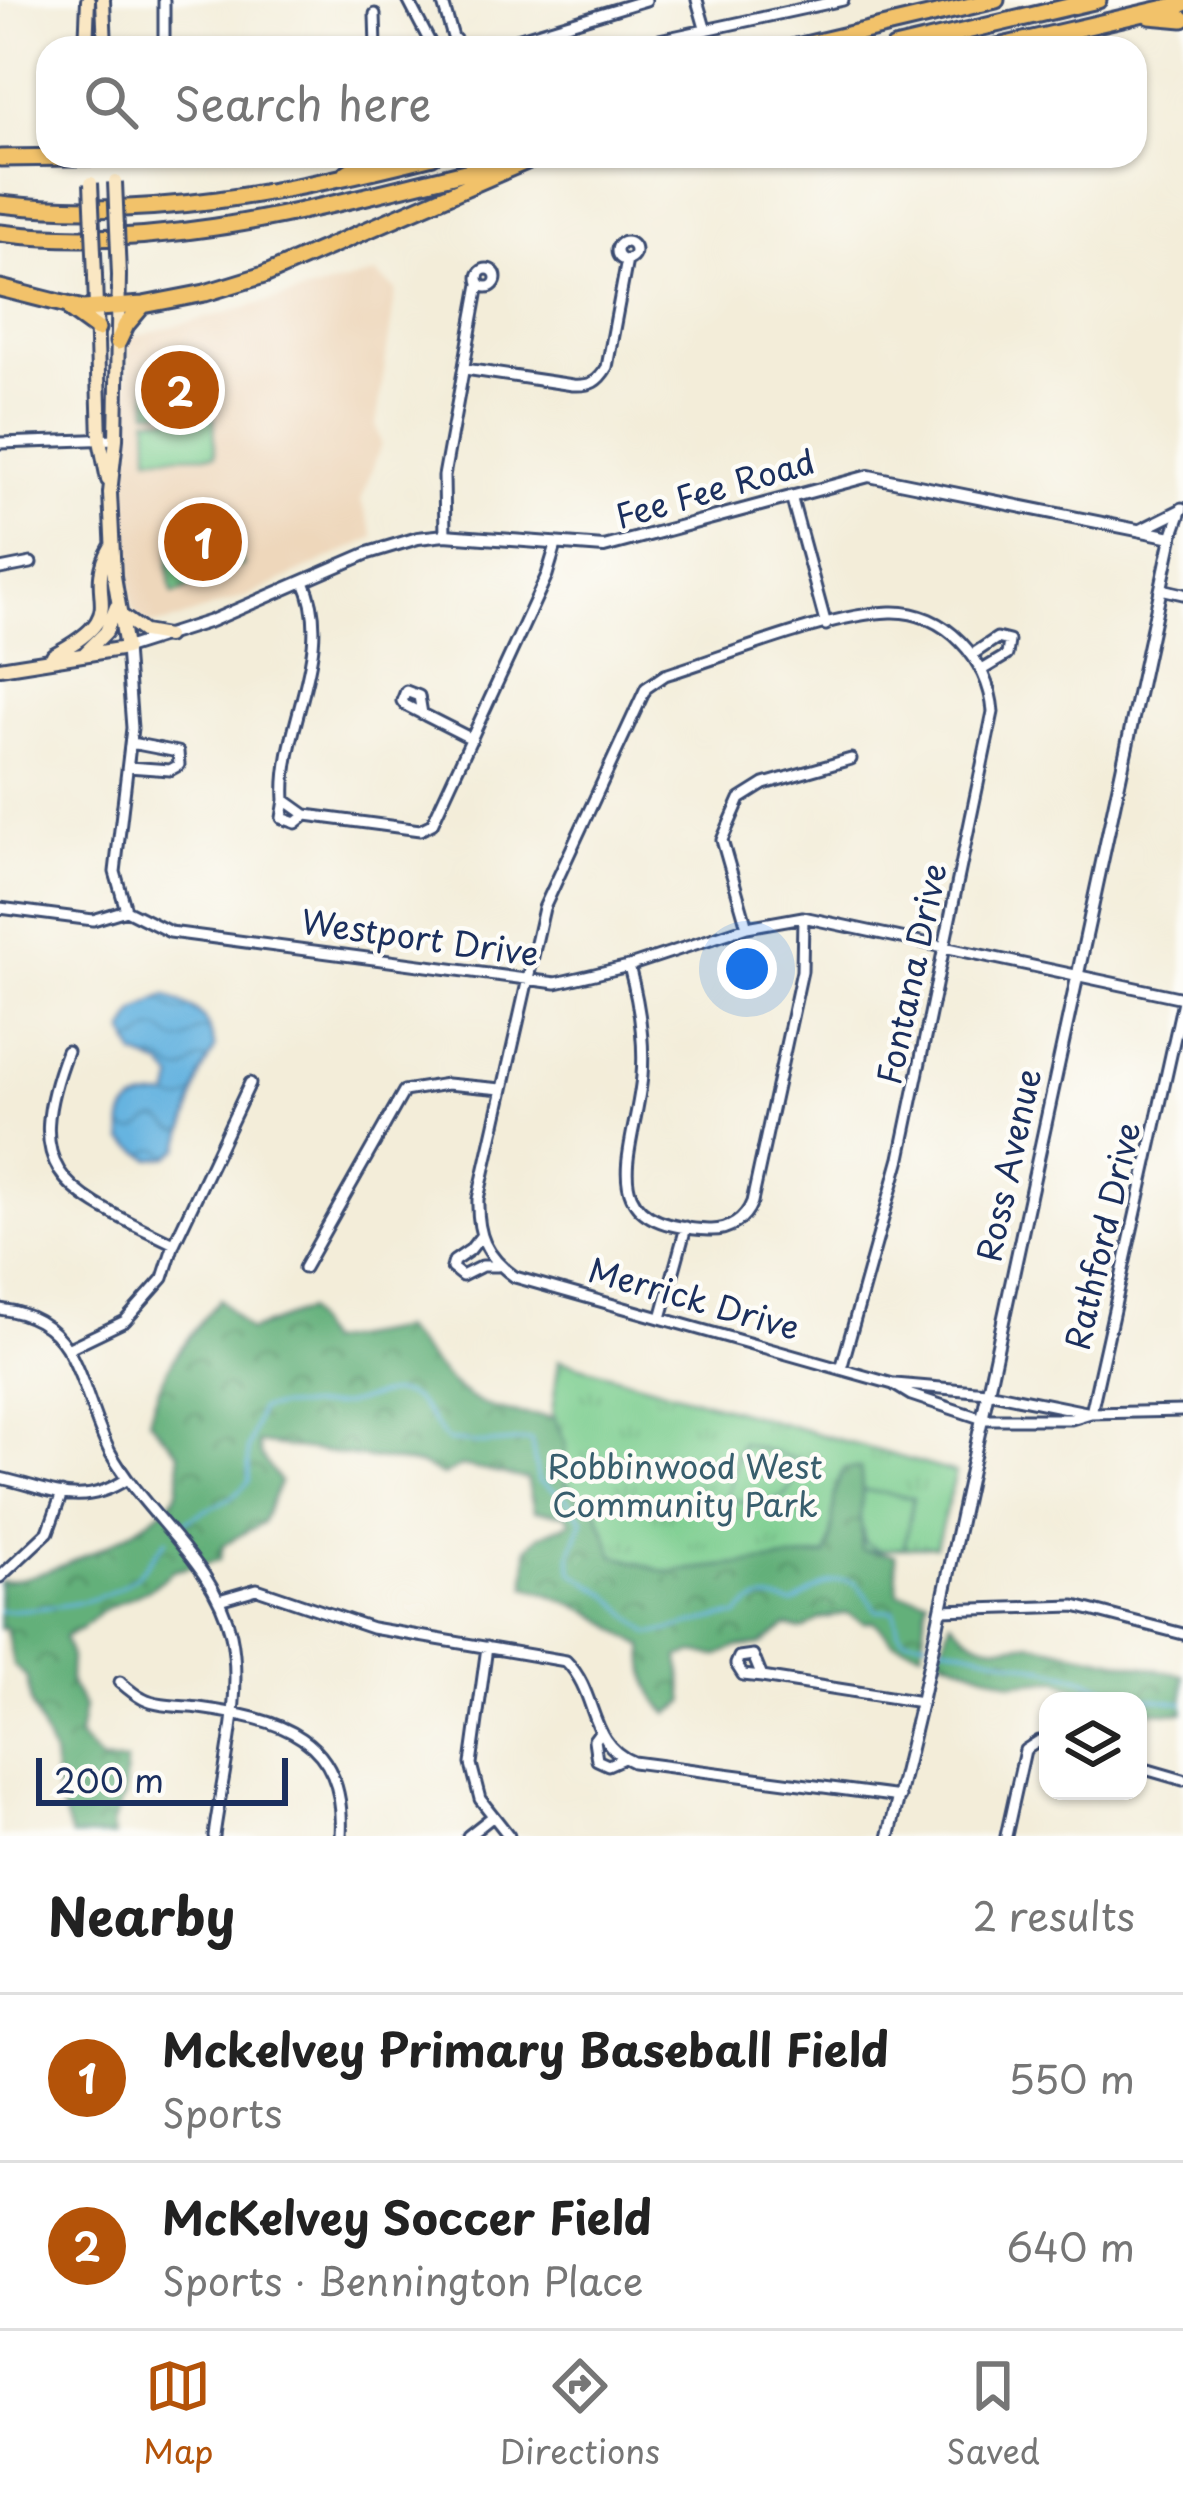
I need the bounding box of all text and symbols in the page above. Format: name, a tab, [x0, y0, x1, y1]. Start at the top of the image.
search box	[36, 36, 1147, 168]
text: Search here	[174, 68, 431, 136]
icon: search	[78, 69, 144, 135]
pin: 2	[141, 345, 219, 435]
street label: Fee Fee Road	[609, 435, 820, 539]
pin: 1	[164, 497, 242, 587]
street label: Fontana Drive	[862, 858, 958, 1089]
street label: Westport Drive	[298, 895, 542, 977]
your location	[717, 939, 777, 999]
street label: Ross Avenue	[962, 1063, 1052, 1266]
street label: Rathford Drive	[1051, 1117, 1152, 1355]
street label: Merrick Drive	[583, 1243, 806, 1351]
park label: Robbinwood West Community Park	[547, 1440, 823, 1528]
map controls	[1039, 1692, 1147, 1800]
button: layers	[1039, 1692, 1147, 1800]
scale bar	[36, 1752, 288, 1805]
text: 200 m	[54, 1754, 164, 1804]
text: Nearby	[48, 1876, 235, 1953]
text: 2 results	[973, 1885, 1135, 1944]
text: Mckelvey Primary Baseball Field	[162, 2014, 889, 2082]
text: 1	[78, 2048, 96, 2107]
text: 550 m	[1008, 2048, 1135, 2107]
text: Sports	[162, 2082, 282, 2141]
text: McKelvey Soccer Field	[162, 2182, 652, 2250]
text: 2	[73, 2216, 101, 2275]
text: 640 m	[1007, 2216, 1135, 2275]
text: Sports · Bennington Place	[162, 2250, 643, 2309]
tab: Map	[143, 2353, 214, 2475]
tab: Directions	[500, 2353, 660, 2475]
tab: Saved	[946, 2353, 1040, 2475]

